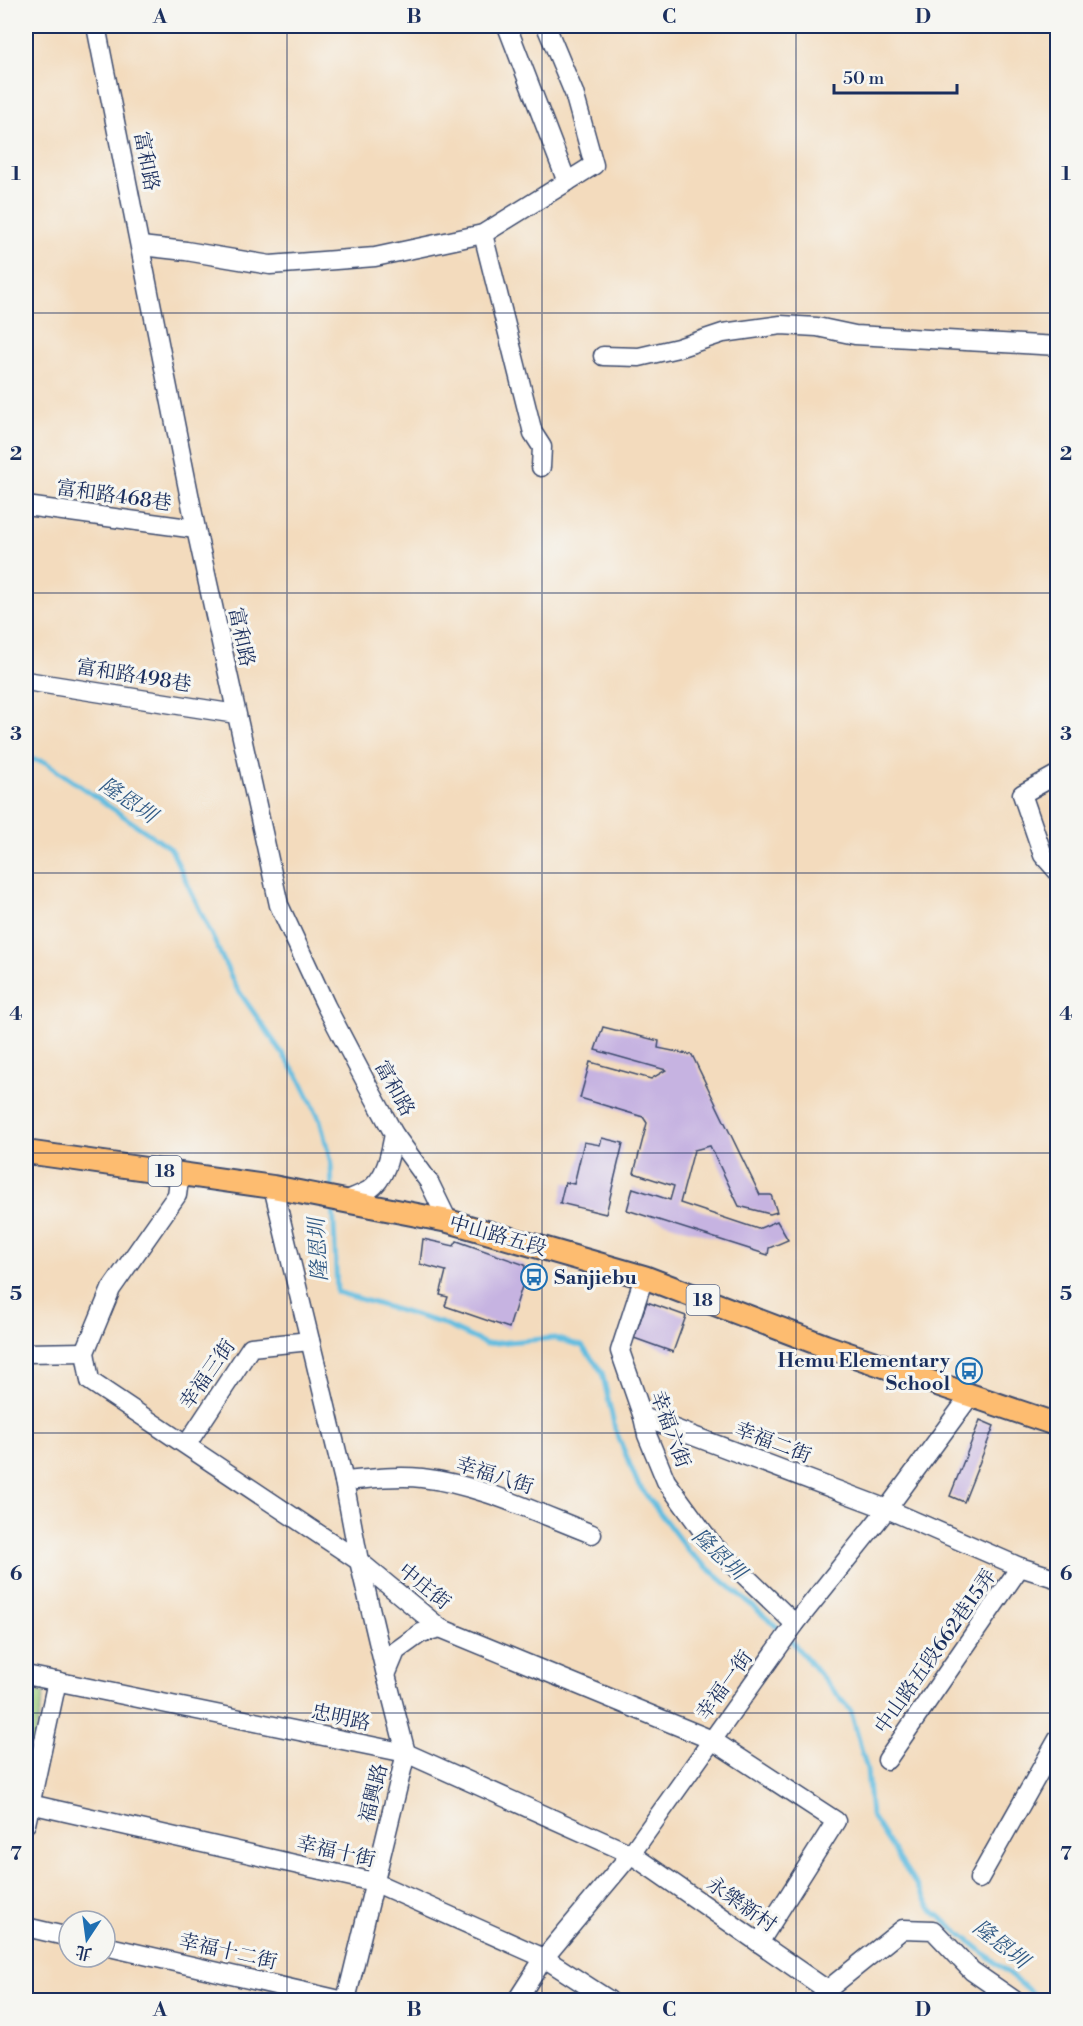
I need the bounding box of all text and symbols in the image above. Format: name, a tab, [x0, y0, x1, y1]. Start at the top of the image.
text: A	[152, 5, 168, 30]
text: B	[406, 5, 422, 30]
text: C	[662, 5, 676, 30]
text: D	[915, 5, 931, 30]
scale bar	[834, 57, 957, 95]
text: 50 m	[843, 67, 885, 90]
street label: 富和路	[128, 129, 164, 193]
text: 1	[11, 162, 21, 187]
text: 1	[1061, 162, 1071, 187]
text: 2	[10, 442, 22, 467]
text: 2	[1060, 442, 1072, 467]
street label: 富和路468巷	[54, 476, 173, 517]
street label: 富和路	[222, 605, 259, 669]
street label: 富和路498巷	[74, 655, 193, 698]
text: 3	[10, 722, 22, 747]
text: 3	[1060, 722, 1072, 747]
water label: 隆恩圳	[94, 772, 163, 831]
text: 4	[9, 1002, 23, 1027]
text: 4	[1059, 1002, 1073, 1027]
street label: 富和路	[368, 1056, 419, 1121]
road number: 18	[148, 1156, 182, 1186]
street label: 中山路五段	[446, 1211, 549, 1262]
water label: 隆恩圳	[304, 1215, 334, 1282]
bus stop icon: Sanjiebu	[519, 1262, 549, 1292]
place label: Sanjiebu	[554, 1266, 638, 1291]
text: 5	[10, 1282, 22, 1307]
text: 5	[1060, 1282, 1072, 1307]
road number: 18	[686, 1285, 720, 1315]
street label: 幸福三街	[175, 1335, 241, 1415]
place label: Hemu Elementary School	[777, 1349, 951, 1397]
bus stop icon: Hemu Elementary School	[954, 1356, 984, 1386]
street label: 幸福六街	[644, 1388, 695, 1471]
street label: 幸福二街	[731, 1417, 814, 1469]
street label: 幸福八街	[453, 1452, 536, 1501]
water label: 隆恩圳	[686, 1524, 752, 1588]
street label: 中庄街	[393, 1559, 455, 1616]
text: 6	[10, 1562, 23, 1587]
text: 6	[1060, 1562, 1073, 1587]
street label: 中山路五段662巷15弄	[870, 1565, 1002, 1739]
street label: 幸福一街	[692, 1646, 759, 1726]
street label: 忠明路	[309, 1700, 373, 1737]
street label: 福興路	[355, 1761, 394, 1825]
street label: 幸福十街	[294, 1831, 377, 1874]
text: 7	[10, 1842, 22, 1867]
text: 7	[1060, 1842, 1072, 1867]
street label: 永樂新村	[701, 1872, 781, 1938]
north arrow	[57, 1909, 117, 1969]
water label: 隆恩圳	[968, 1915, 1036, 1976]
street label: 幸福十二街	[176, 1929, 279, 1976]
text: 北	[74, 1941, 94, 1964]
text: A	[152, 1998, 168, 2023]
text: B	[406, 1998, 422, 2023]
text: C	[662, 1998, 676, 2023]
text: D	[915, 1998, 931, 2023]

